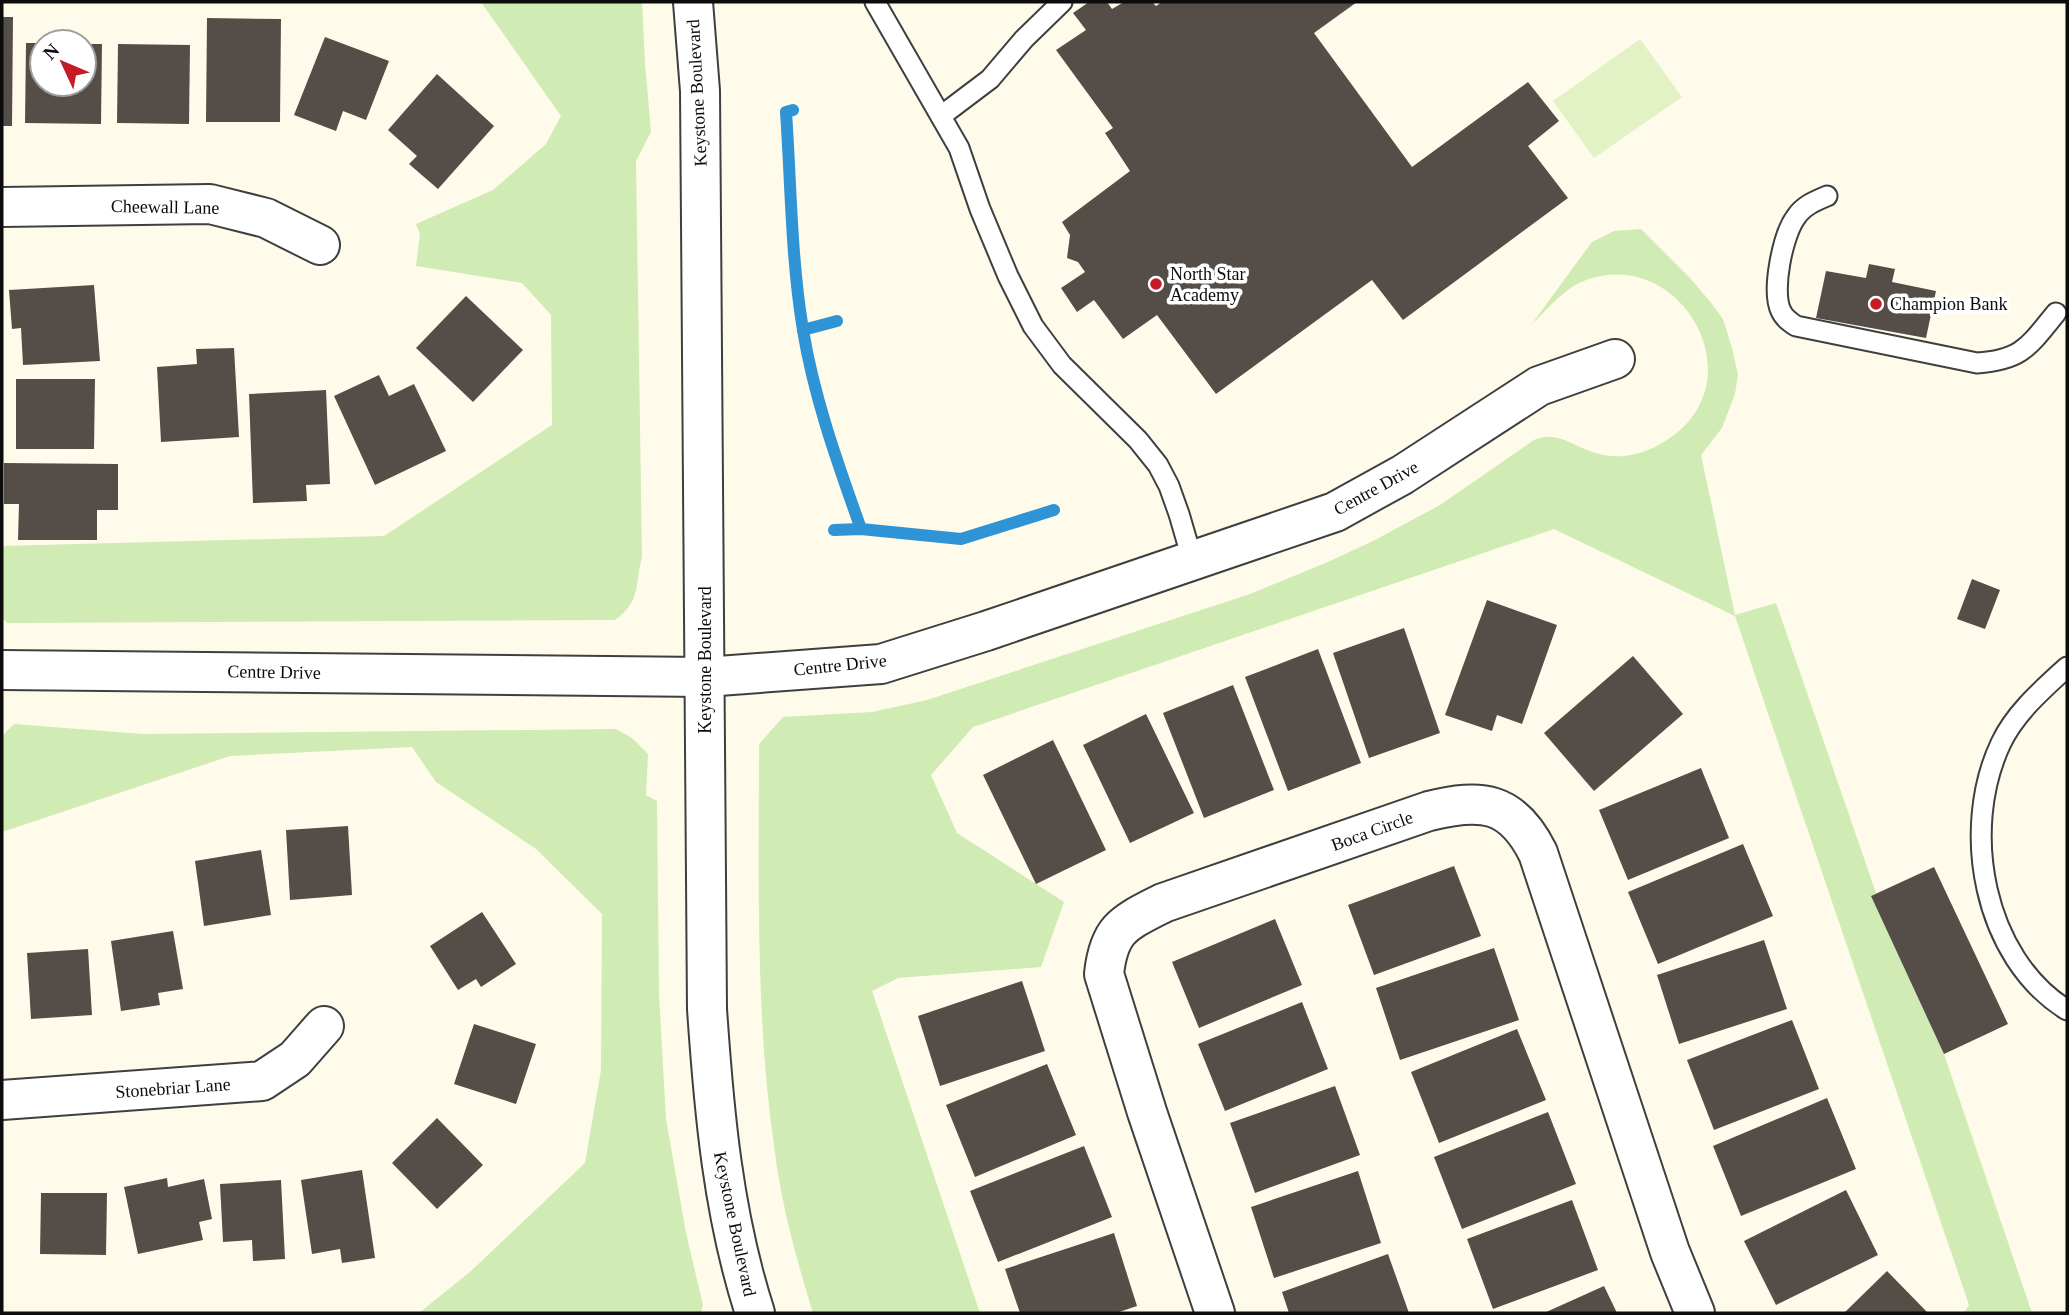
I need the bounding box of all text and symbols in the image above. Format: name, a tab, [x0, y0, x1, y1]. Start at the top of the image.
street label: Keystone Boulevard	[683, 19, 711, 167]
north arrow	[28, 28, 98, 98]
text: N	[39, 39, 64, 64]
street label: Cheewall Lane	[111, 196, 219, 218]
place label: North Star Academy	[1170, 264, 1246, 305]
marker: North Star Academy	[1148, 276, 1164, 292]
place label: Champion Bank	[1890, 294, 2008, 314]
marker: Champion Bank	[1868, 296, 1884, 312]
street label: Centre Drive	[1330, 457, 1422, 519]
street label: Keystone Boulevard	[695, 586, 715, 734]
street label: Centre Drive	[792, 650, 888, 680]
street label: Centre Drive	[227, 661, 321, 683]
street label: Boca Circle	[1328, 807, 1416, 855]
street label: Stonebriar Lane	[115, 1074, 231, 1102]
street label: Keystone Boulevard	[710, 1150, 760, 1298]

